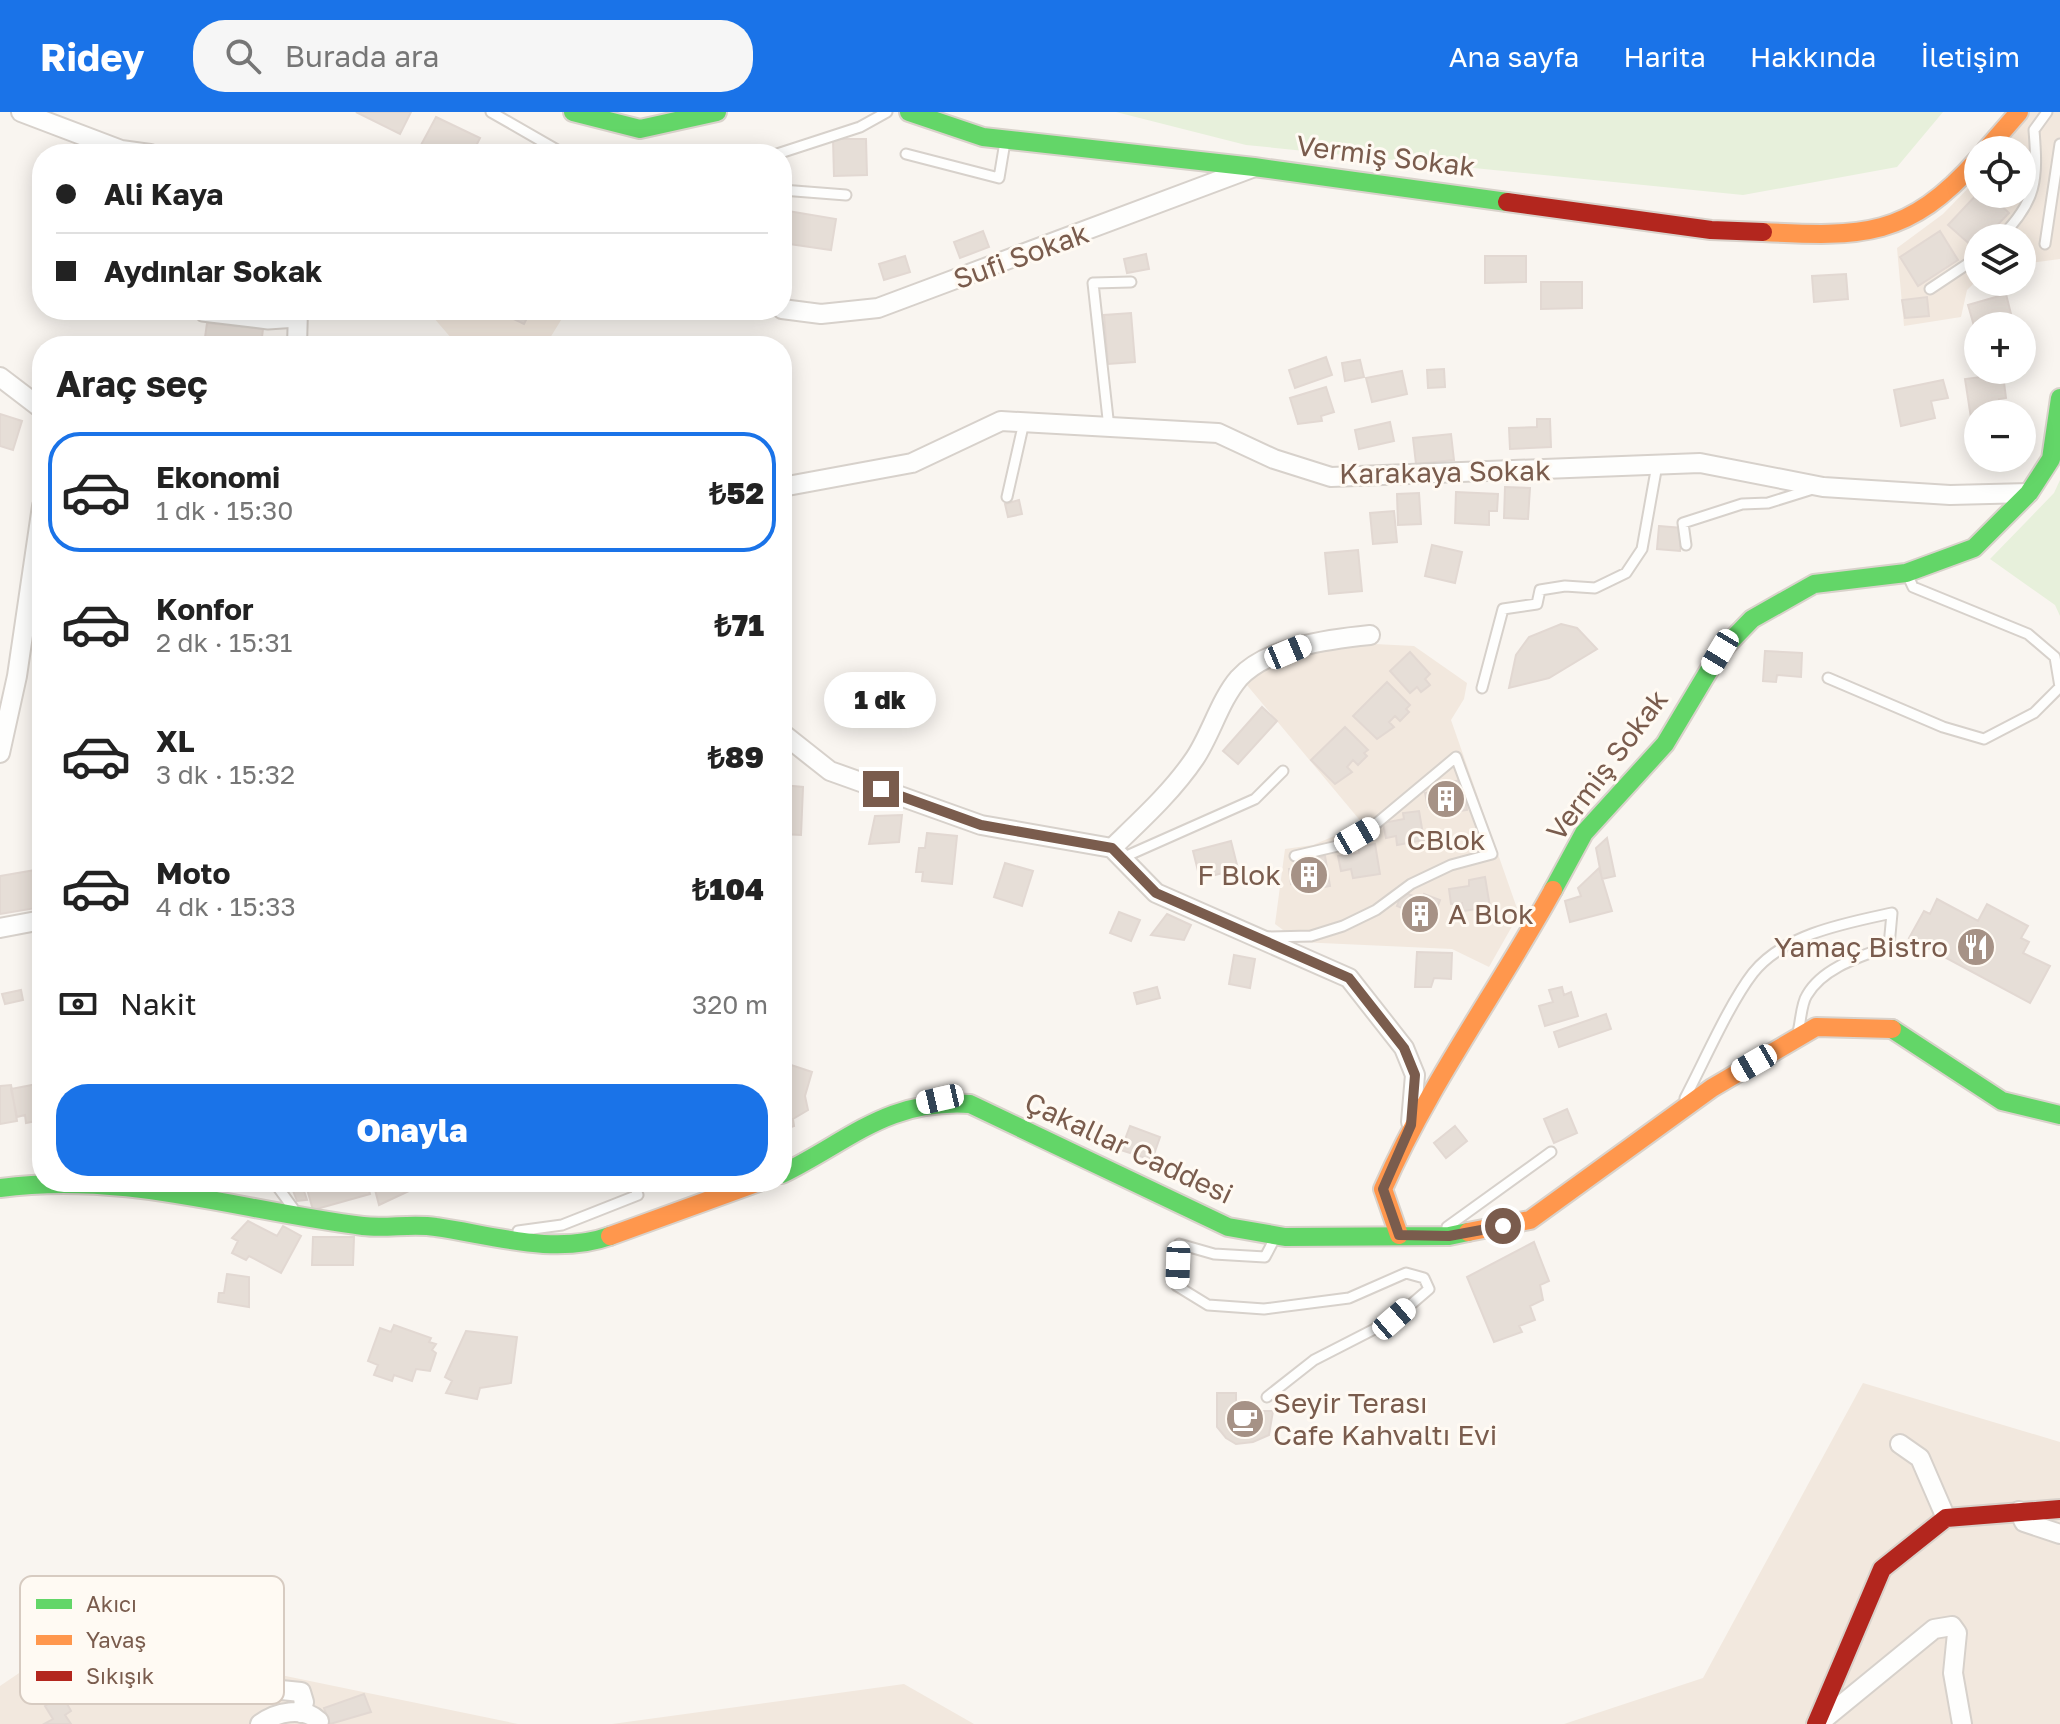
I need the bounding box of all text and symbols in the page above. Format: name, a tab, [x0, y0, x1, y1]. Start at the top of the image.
search box	[193, 20, 753, 92]
text: Ridey	[40, 34, 145, 79]
icon: search	[221, 34, 265, 78]
text: Burada ara	[285, 38, 439, 74]
text: Ana sayfa	[1449, 40, 1579, 73]
text: Harita	[1623, 40, 1706, 73]
text: Hakkında	[1750, 40, 1876, 73]
text: İletişim	[1920, 40, 2020, 73]
street label: Vermiş Sokak	[1295, 128, 1478, 183]
map controls	[1964, 136, 2036, 472]
button: locate	[1964, 136, 2036, 208]
text: Ali Kaya	[104, 176, 224, 212]
street label: Sufi Sokak	[949, 216, 1093, 295]
button: layers	[1964, 224, 2036, 296]
text: Aydınlar Sokak	[104, 253, 323, 289]
button: +	[1964, 312, 2036, 384]
text: Araç seç	[56, 362, 208, 405]
button: −	[1964, 400, 2036, 472]
street label: Karakaya Sokak	[1339, 453, 1551, 490]
icon: car	[60, 456, 132, 528]
text: Ekonomi	[156, 459, 280, 495]
text: ₺52	[709, 475, 764, 511]
text: 1 dk · 15:30	[156, 495, 293, 526]
icon: car	[60, 588, 132, 660]
text: Konfor	[156, 591, 254, 627]
text: ₺71	[715, 607, 764, 643]
car	[1697, 625, 1743, 679]
text: 2 dk · 15:31	[156, 627, 292, 658]
car	[1261, 632, 1315, 672]
callout: 1 dk	[825, 673, 937, 729]
street label: Vermiş Sokak	[1539, 683, 1674, 847]
text: 1 dk	[854, 684, 906, 715]
icon: car	[60, 720, 132, 792]
text: XL	[156, 723, 195, 759]
text: ₺89	[708, 739, 764, 775]
text: 3 dk · 15:32	[156, 759, 295, 790]
route end	[863, 771, 899, 807]
building icon: CBlok	[1425, 778, 1467, 820]
car	[1330, 814, 1384, 858]
place label: CBlok	[1406, 823, 1486, 856]
icon: car	[60, 852, 132, 924]
building icon: F Blok	[1288, 854, 1330, 896]
text: Moto	[156, 855, 231, 891]
place label: F Blok	[1197, 858, 1281, 891]
text: ₺104	[692, 871, 764, 907]
text: 4 dk · 15:33	[156, 891, 296, 922]
building icon: A Blok	[1399, 893, 1441, 935]
place label: A Blok	[1448, 897, 1534, 930]
restaurant icon: Yamaç Bistro	[1955, 926, 1997, 968]
place label: Yamaç Bistro	[1774, 930, 1948, 963]
icon: cash	[56, 982, 100, 1026]
text: Nakit	[120, 986, 197, 1022]
text: 320 m	[692, 989, 768, 1020]
car	[1727, 1041, 1781, 1085]
car	[914, 1082, 966, 1116]
button: Onayla	[56, 1084, 768, 1176]
street label: Çakallar Caddesi	[1020, 1085, 1238, 1210]
route start	[1485, 1208, 1521, 1244]
car	[1165, 1241, 1191, 1289]
car	[1368, 1294, 1420, 1344]
place label: Seyir Terası Cafe Kahvaltı Evi	[1273, 1386, 1497, 1451]
cafe icon: Seyir Terası Cafe Kahvaltı Evi	[1224, 1398, 1266, 1440]
legend	[20, 1576, 284, 1704]
text: Akıcı	[86, 1590, 137, 1617]
text: Yavaş	[86, 1626, 146, 1653]
text: Sıkışık	[86, 1662, 154, 1689]

